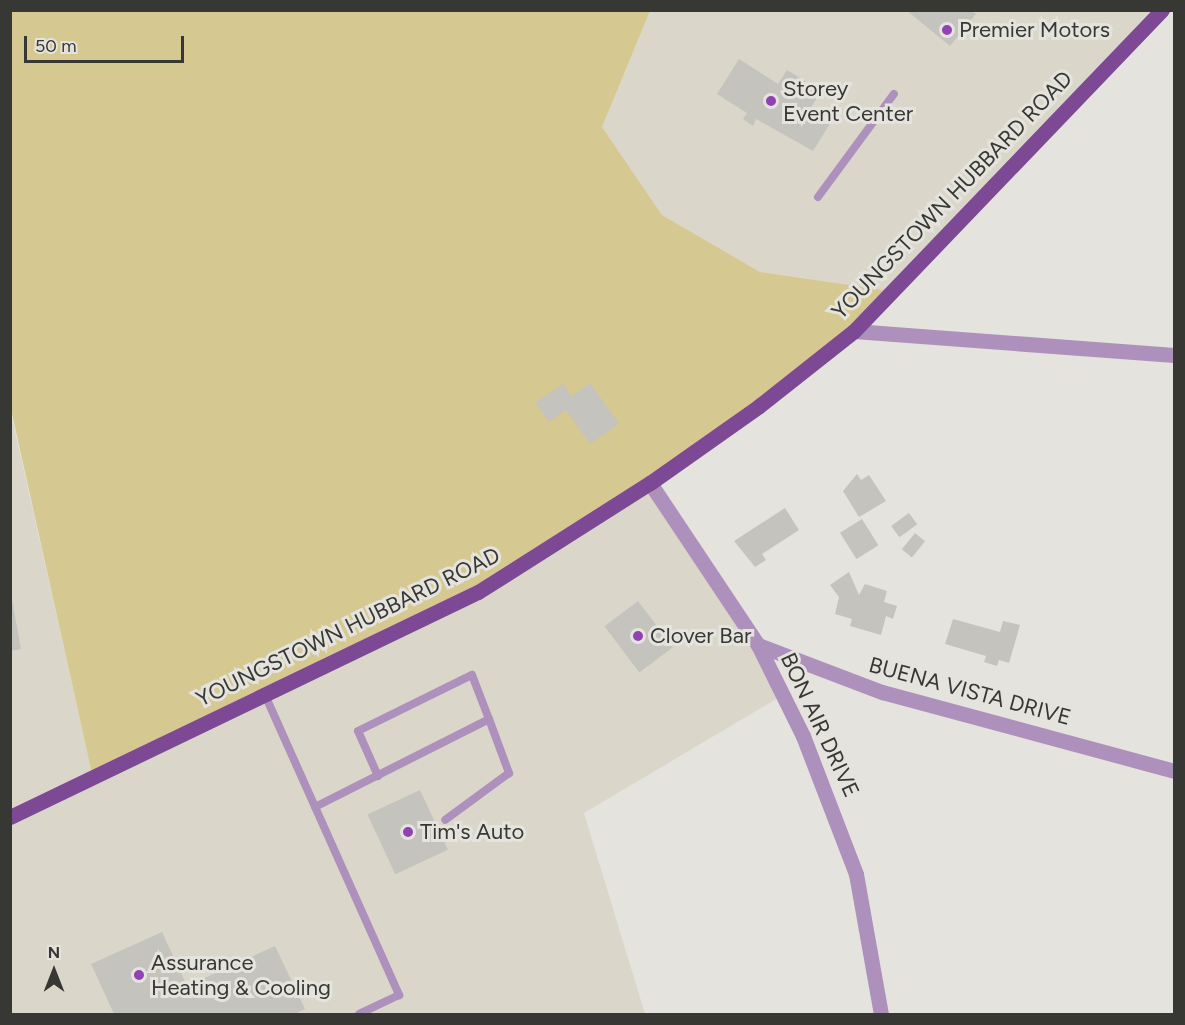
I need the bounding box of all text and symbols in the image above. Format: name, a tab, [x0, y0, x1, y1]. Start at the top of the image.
place label: Premier Motors	[959, 17, 1110, 43]
marker: Premier Motors	[940, 23, 954, 37]
scale bar	[27, 24, 188, 62]
text: 50 m	[35, 35, 77, 57]
street label: YOUNGSTOWN HUBBARD ROAD	[826, 65, 1078, 325]
place label: Storey Event Center	[783, 75, 913, 126]
marker: Storey Event Center	[764, 94, 778, 108]
street label: YOUNGSTOWN HUBBARD ROAD	[192, 542, 504, 712]
place label: Clover Bar	[650, 623, 751, 649]
marker: Clover Bar	[631, 629, 645, 643]
street label: BON AIR DRIVE	[775, 649, 865, 801]
street label: BUENA VISTA DRIVE	[866, 651, 1074, 731]
place label: Tim's Auto	[420, 819, 524, 845]
marker: Tim's Auto	[401, 825, 415, 839]
north arrow	[24, 941, 84, 1001]
text: N	[48, 943, 60, 962]
place label: Assurance Heating & Cooling	[151, 949, 331, 1000]
marker: Assurance Heating & Cooling	[132, 968, 146, 982]

